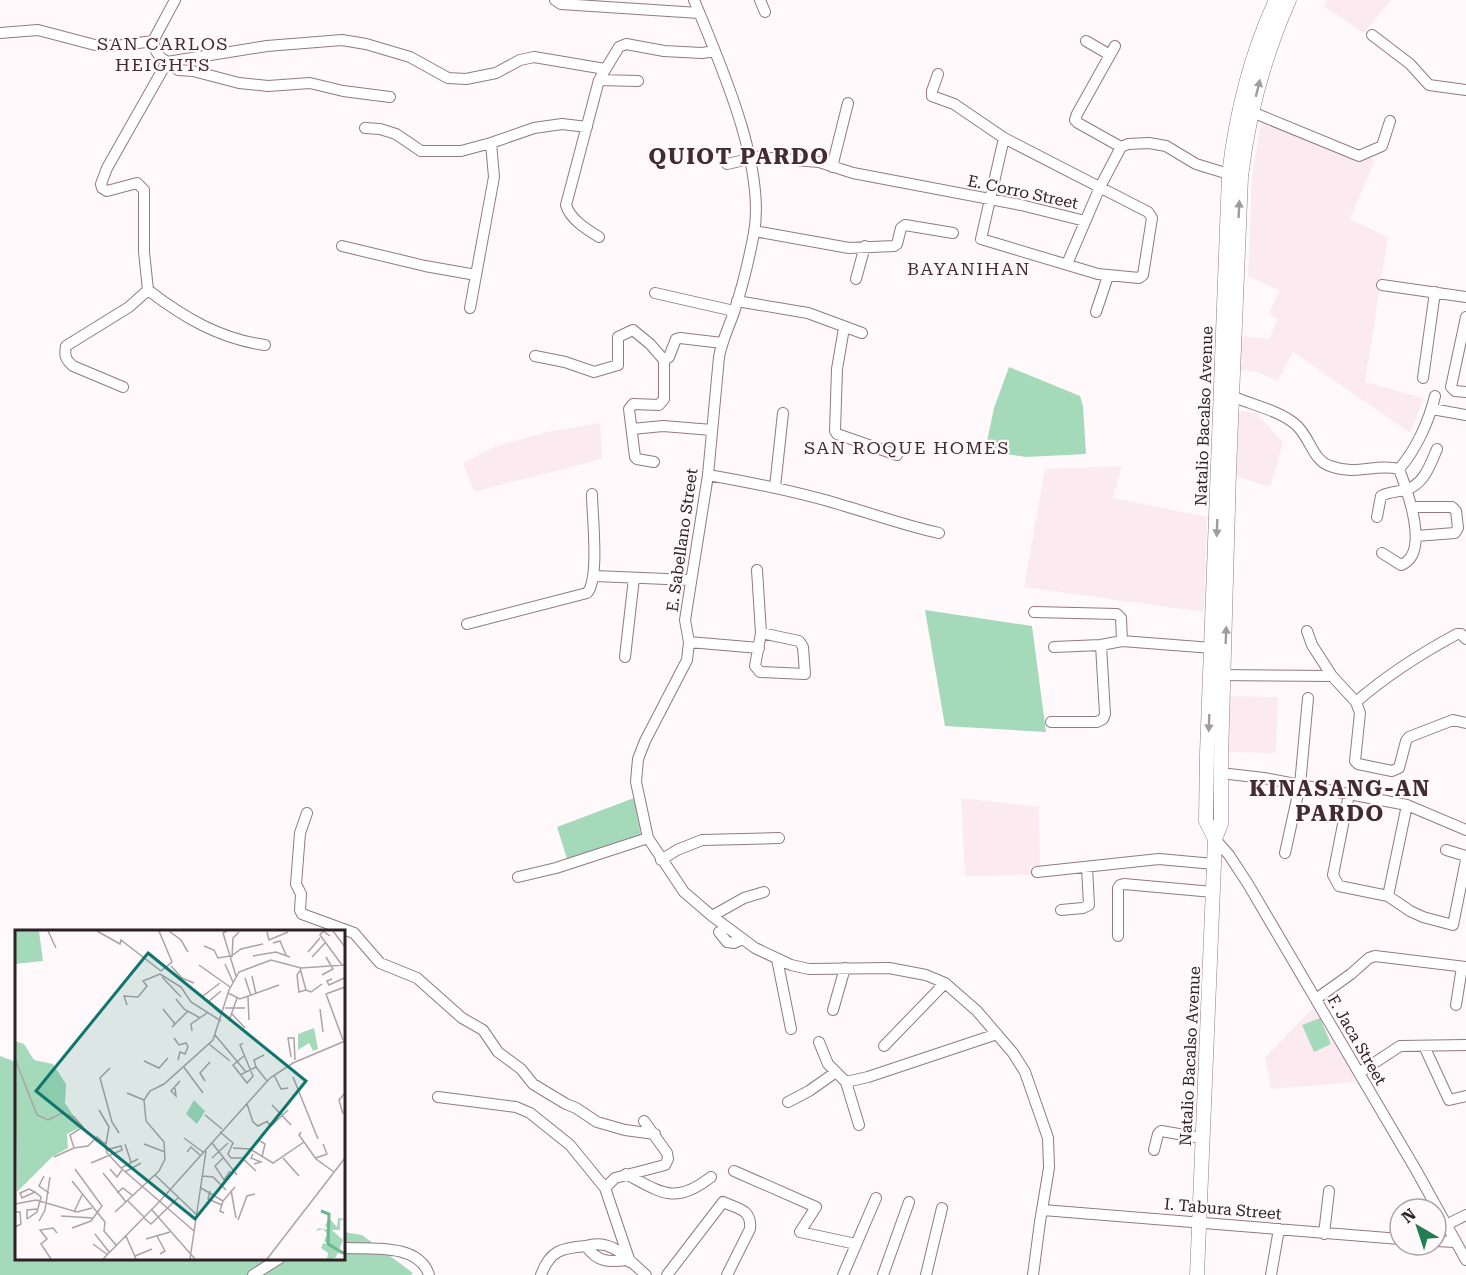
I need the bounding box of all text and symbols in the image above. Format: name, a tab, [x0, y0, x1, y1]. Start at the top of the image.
district label: SAN CARLOS HEIGHTS	[97, 33, 229, 75]
one-way arrow	[1253, 79, 1263, 98]
district label: QUIOT PARDO	[649, 144, 829, 169]
street label: E. Corro Street	[966, 171, 1080, 213]
one-way arrow	[1235, 199, 1244, 218]
district label: BAYANIHAN	[907, 258, 1031, 279]
street label: Natalio Bacalso Avenue	[1191, 326, 1217, 506]
district label: SAN ROQUE HOMES	[804, 437, 1010, 458]
street label: E. Sabellano Street	[663, 467, 701, 613]
one-way arrow	[1212, 518, 1222, 537]
one-way arrow	[1221, 625, 1230, 644]
one-way arrow	[1205, 713, 1214, 732]
district label: KINASANG-AN PARDO	[1249, 776, 1431, 826]
inset map	[15, 930, 345, 1260]
street label: Natalio Bacalso Avenue	[1176, 965, 1204, 1146]
street label: F. Jaca Street	[1324, 992, 1390, 1089]
street label: I. Tabura Street	[1163, 1194, 1283, 1224]
north arrow	[1388, 1197, 1448, 1257]
text: N	[1398, 1204, 1420, 1227]

